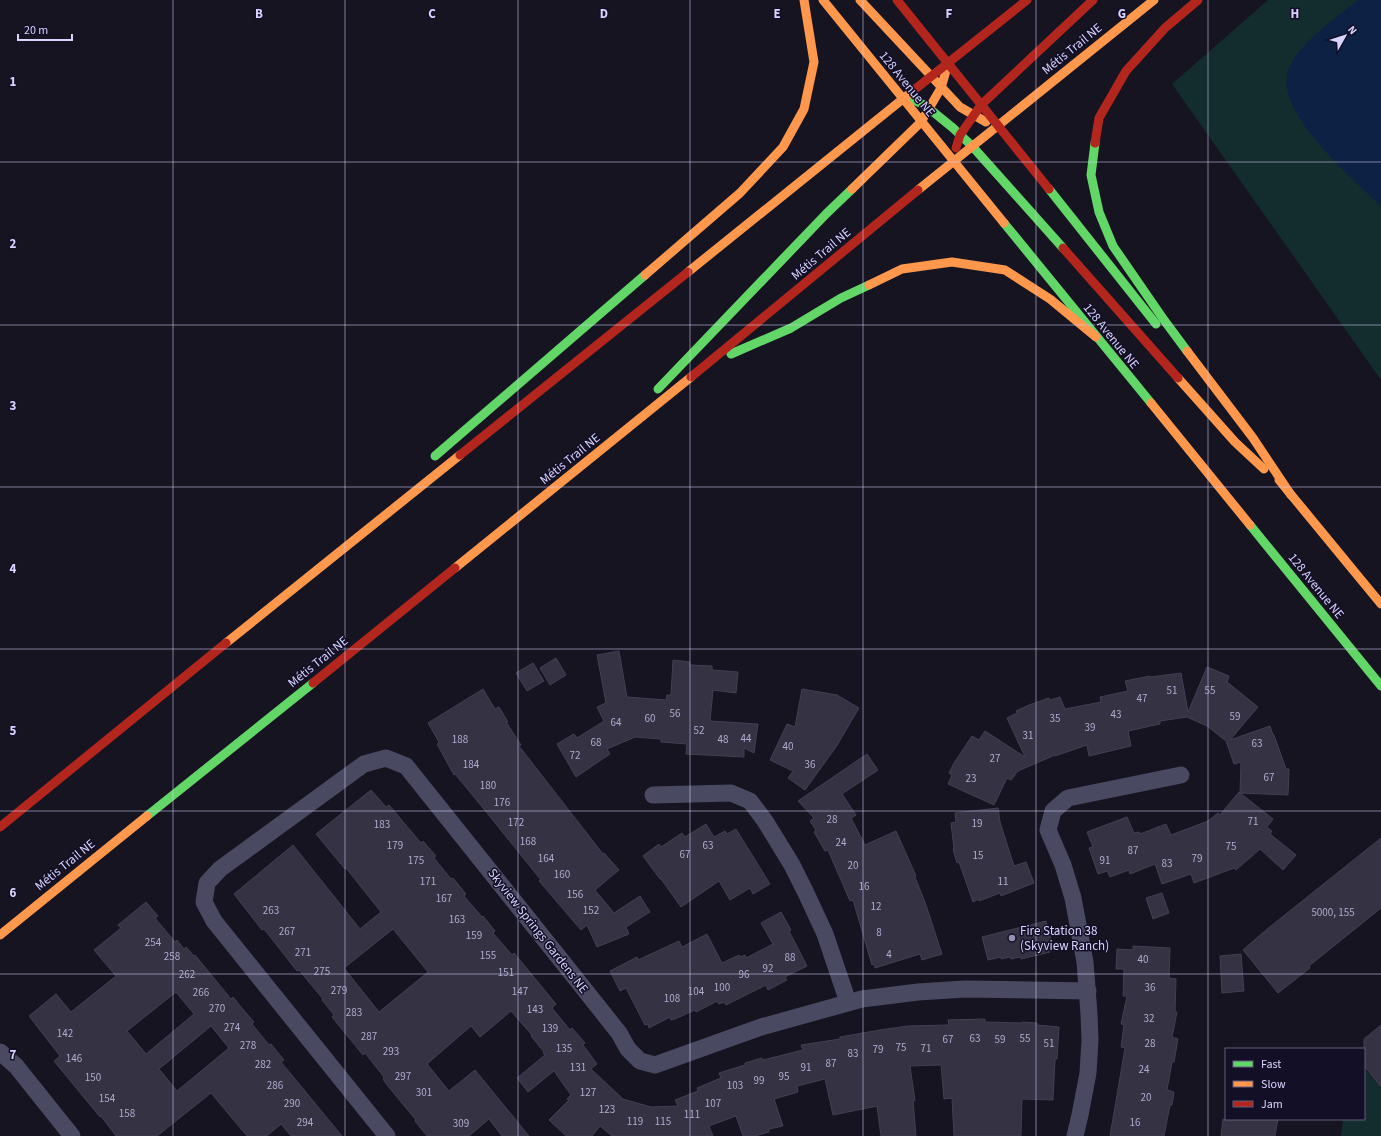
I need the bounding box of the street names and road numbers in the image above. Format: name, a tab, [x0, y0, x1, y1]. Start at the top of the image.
street label: Métis Trail NE	[1038, 19, 1106, 79]
street label: 128 Avenue NE	[875, 47, 939, 121]
street label: Métis Trail NE	[787, 224, 855, 284]
street label: 128 Avenue NE	[1079, 299, 1143, 373]
street label: Métis Trail NE	[536, 429, 604, 489]
street label: 128 Avenue NE	[1284, 549, 1348, 623]
street label: Métis Trail NE	[284, 632, 352, 692]
street label: Métis Trail NE	[31, 835, 99, 895]
street label: Skyview Springs Gardens NE	[484, 865, 593, 997]

